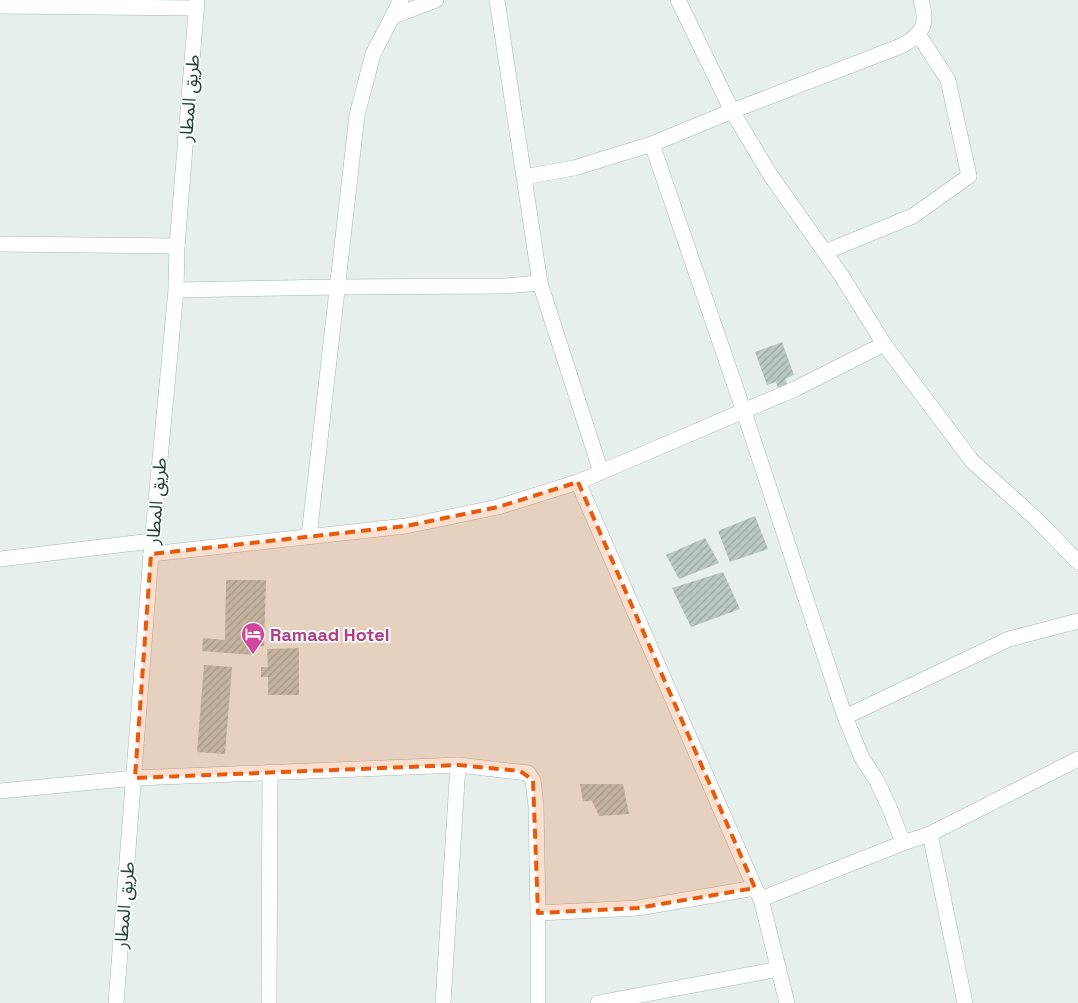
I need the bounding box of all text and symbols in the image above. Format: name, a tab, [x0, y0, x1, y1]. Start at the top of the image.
street label: طريق المطار	[174, 53, 204, 143]
street label: طريق المطار	[141, 456, 171, 546]
hotel icon: Ramaad Hotel	[240, 621, 266, 655]
place label: Ramaad Hotel	[270, 623, 389, 646]
street label: طريق المطار	[109, 860, 139, 950]

